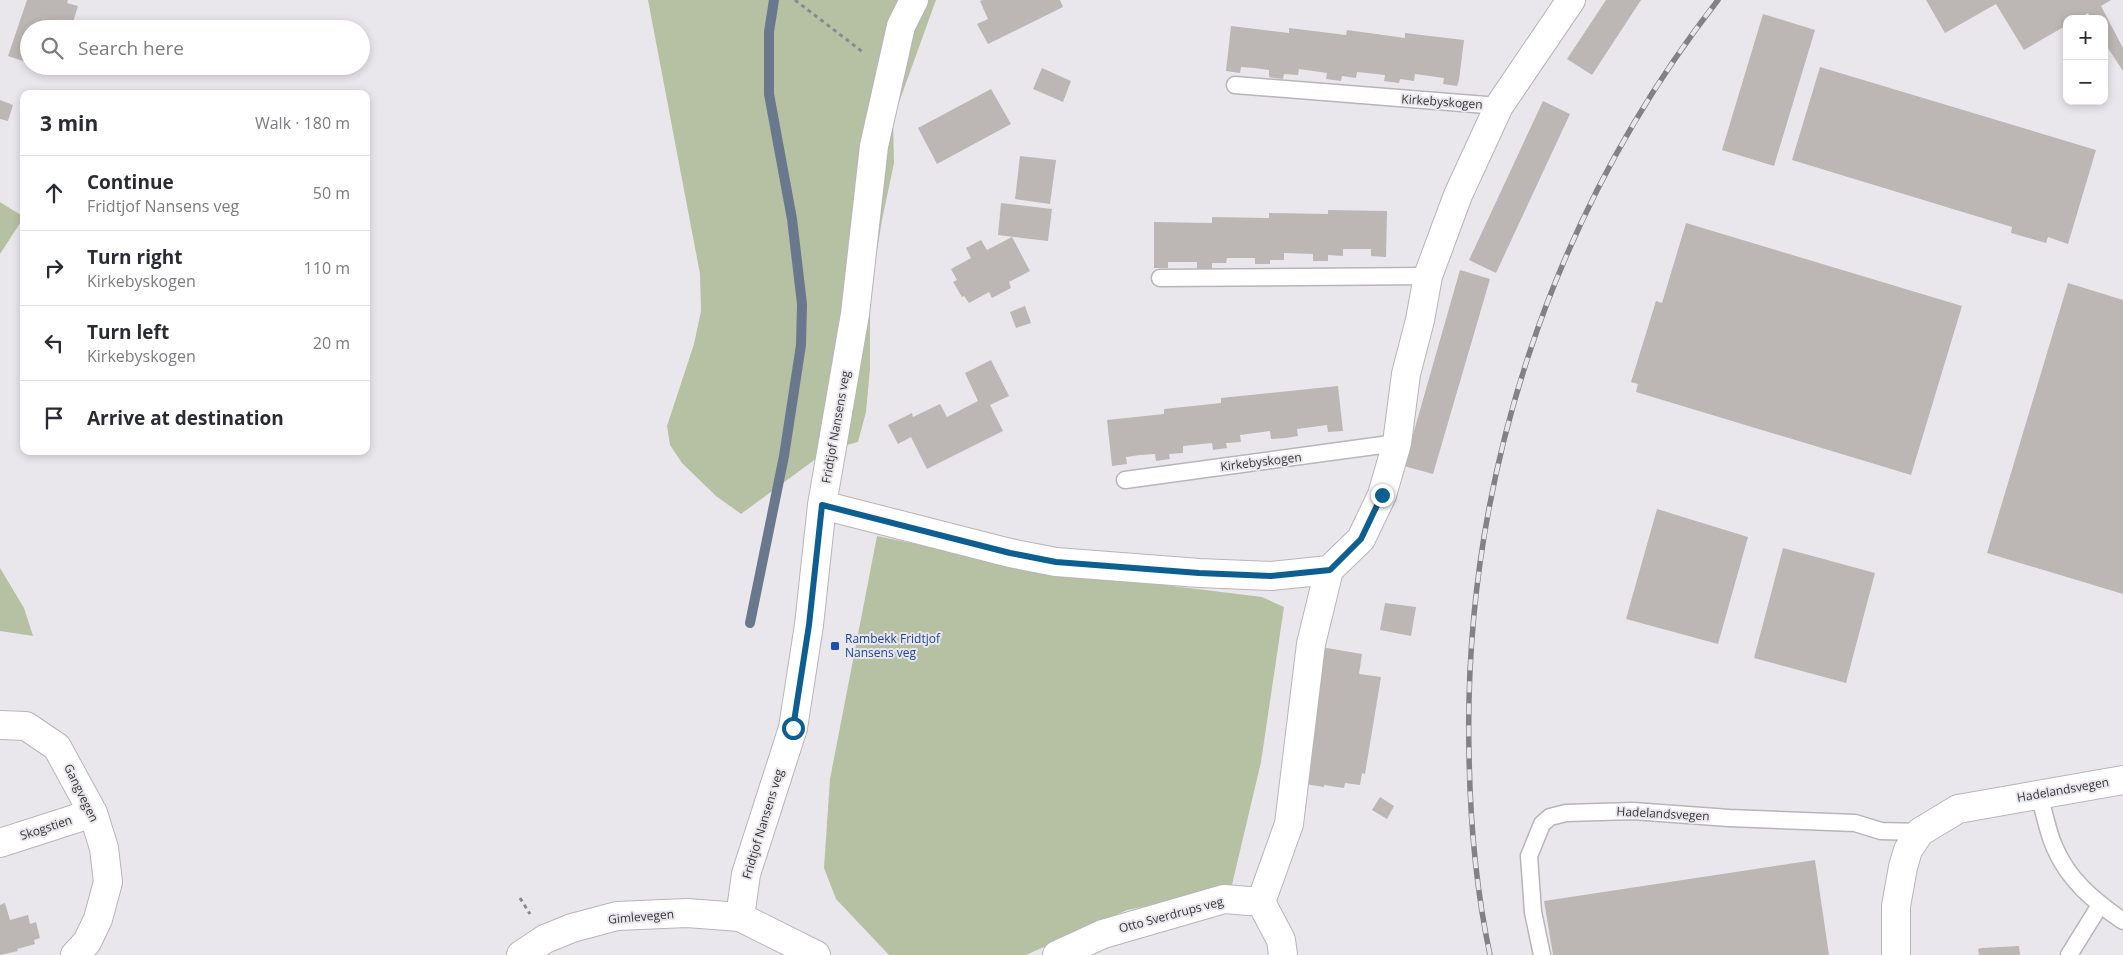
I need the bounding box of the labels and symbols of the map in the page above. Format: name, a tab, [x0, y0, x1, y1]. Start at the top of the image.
street label: Kirkebyskogen	[1401, 90, 1483, 113]
street label: Fridtjof Nansens veg	[817, 369, 854, 485]
street label: Kirkebyskogen	[1219, 448, 1302, 475]
route end	[1371, 484, 1394, 507]
place label: Rambekk Fridtjof Nansens veg	[845, 630, 941, 661]
marker: Rambekk Fridtjof Nansens veg	[829, 640, 841, 652]
route start	[782, 717, 805, 740]
street label: Gangvegen	[60, 761, 103, 825]
street label: Fridtjof Nansens veg	[738, 766, 787, 881]
street label: Hadelandsvegen	[2016, 773, 2110, 806]
street label: Hadelandsvegen	[1616, 803, 1710, 824]
street label: Skogstien	[18, 811, 74, 844]
street label: Otto Sverdrups veg	[1117, 892, 1225, 937]
street label: Gimlevegen	[607, 905, 675, 928]

